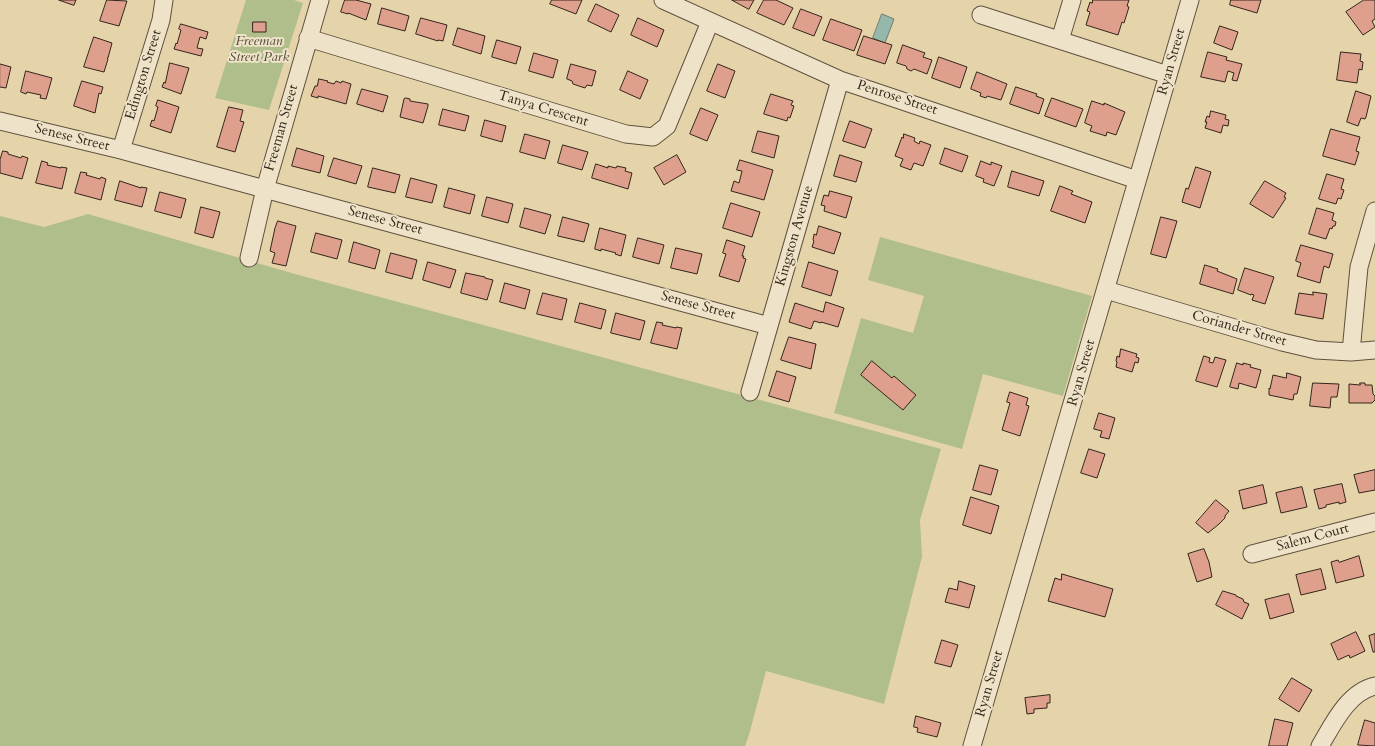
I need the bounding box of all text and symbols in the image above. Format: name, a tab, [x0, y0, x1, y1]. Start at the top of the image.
street label: Ryan Street	[1154, 27, 1190, 97]
street label: Edington Street	[122, 28, 166, 122]
park label: Freeman Street Park	[229, 34, 289, 66]
street label: Penrose Street	[855, 77, 939, 119]
street label: Freeman Street	[262, 83, 302, 173]
street label: Tanya Crescent	[496, 87, 590, 131]
street label: Senese Street	[33, 121, 111, 155]
street label: Kingston Avenue	[773, 184, 817, 288]
street label: Senese Street	[346, 203, 424, 239]
street label: Senese Street	[659, 288, 737, 324]
street label: Coriander Street	[1190, 307, 1288, 351]
street label: Ryan Street	[1064, 338, 1100, 408]
street label: Salem Court	[1275, 520, 1351, 556]
street label: Ryan Street	[972, 649, 1008, 719]

